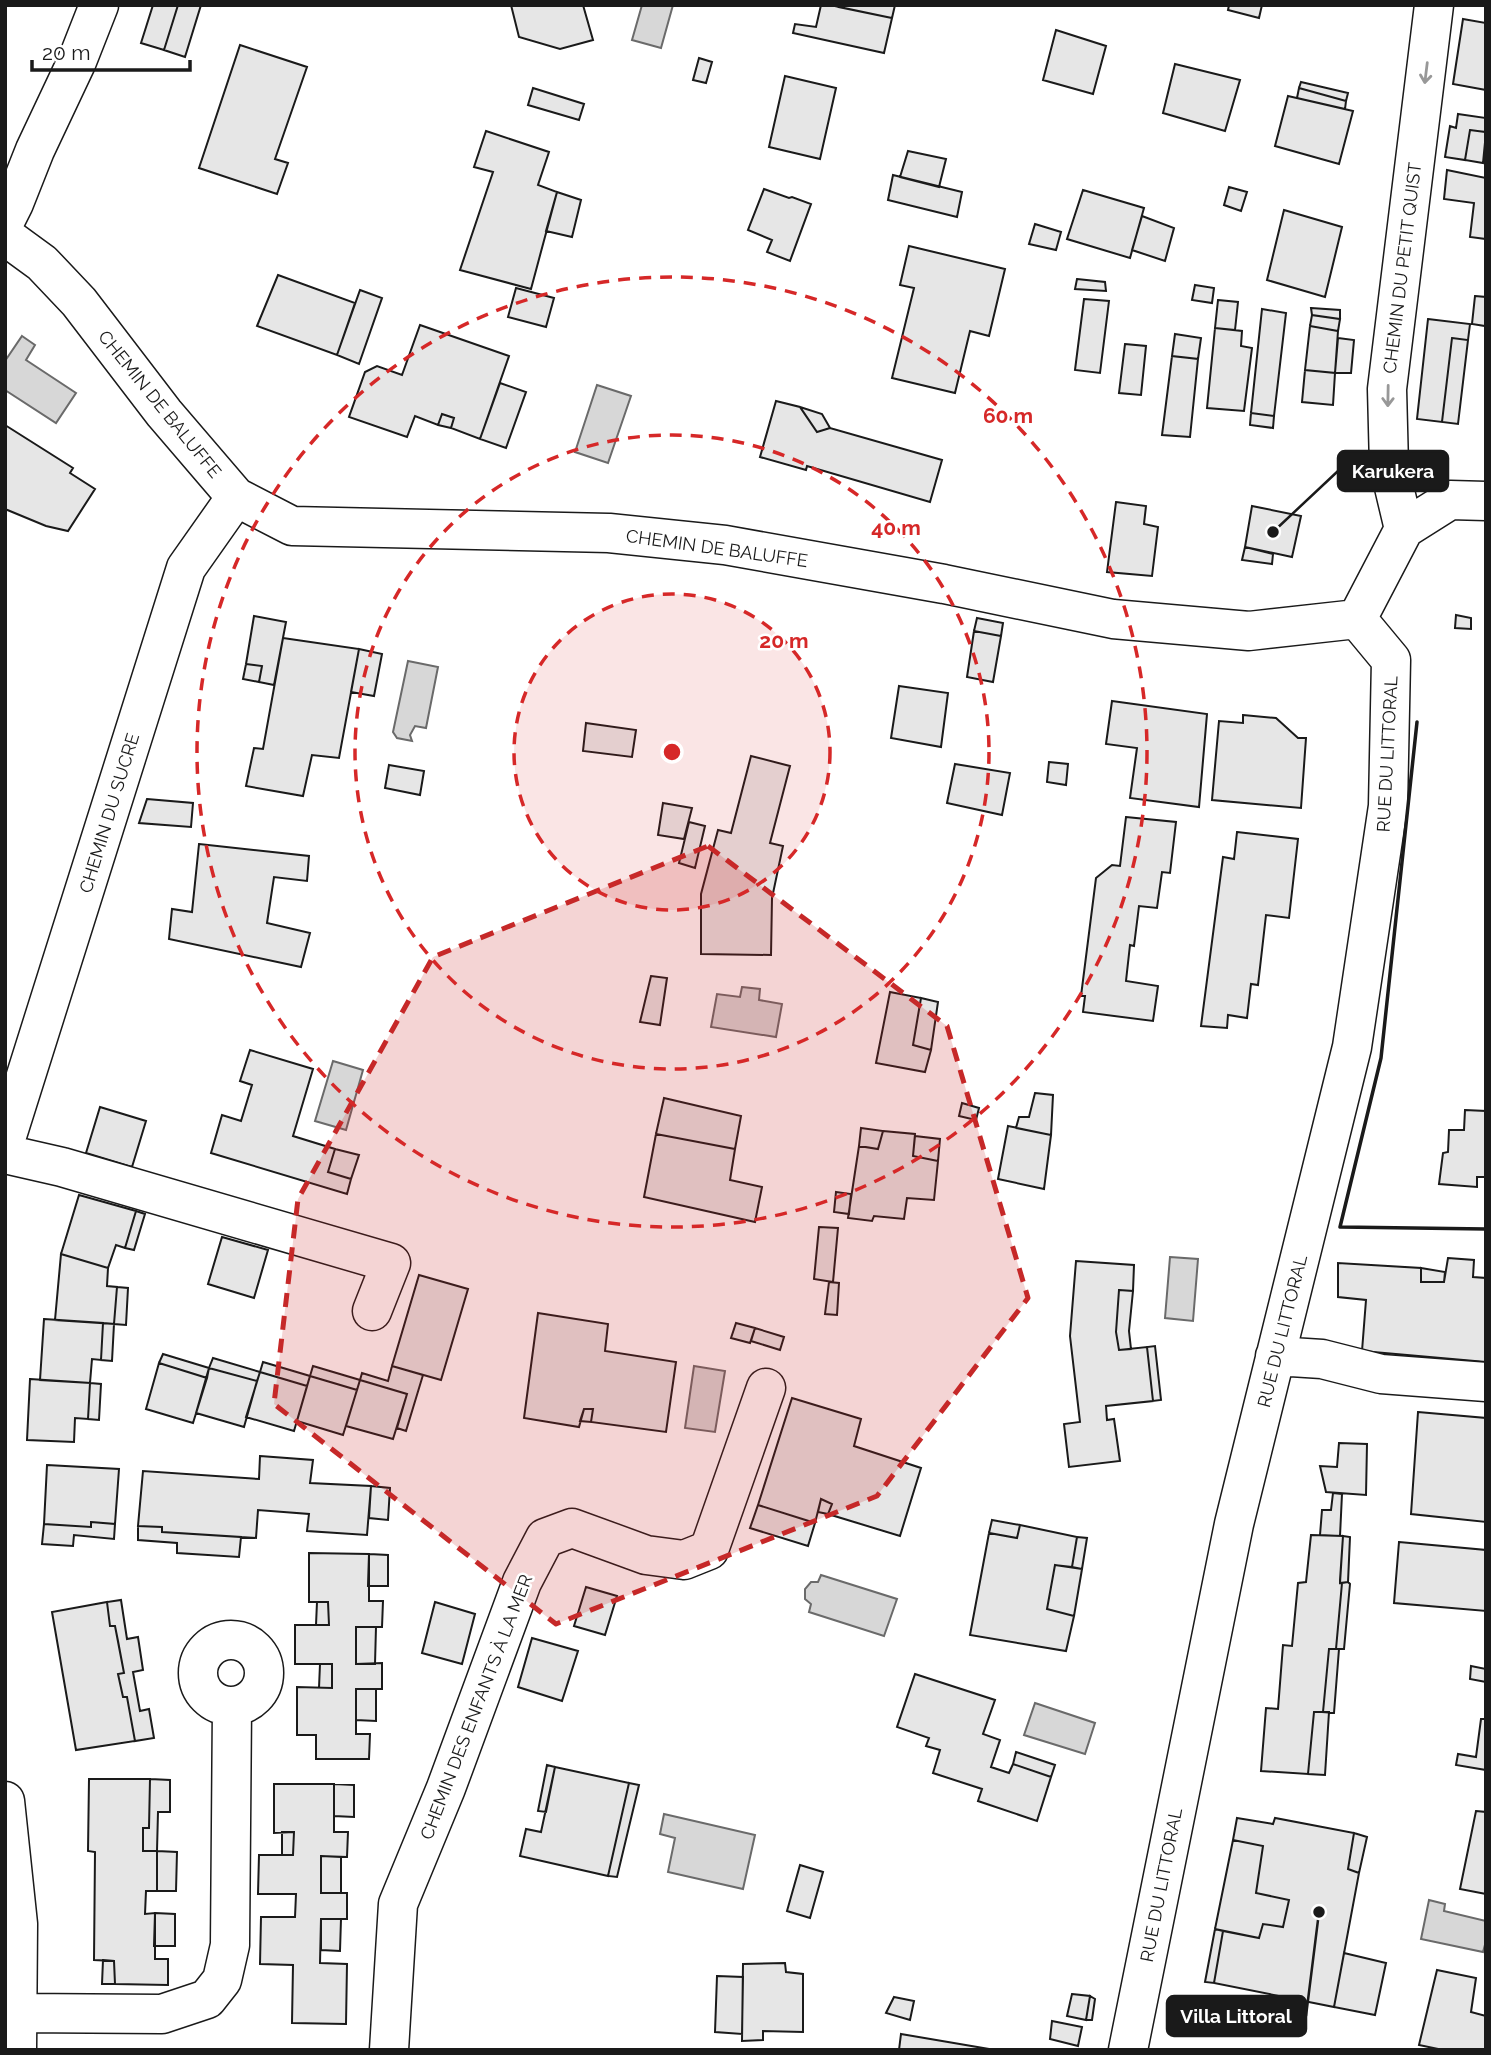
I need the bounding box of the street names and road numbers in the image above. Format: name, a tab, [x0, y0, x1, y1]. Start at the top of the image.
street label: CHEMIN DU PETIT QUIST	[1379, 161, 1425, 375]
street label: CHEMIN DE BALUFFE	[94, 326, 226, 482]
street label: CHEMIN DE BALUFFE	[625, 525, 809, 571]
street label: RUE DU LITTORAL	[1372, 675, 1402, 833]
street label: CHEMIN DU SUCRE	[75, 731, 143, 895]
street label: RUE DU LITTORAL	[1253, 1252, 1311, 1409]
street label: CHEMIN DES ENFANTS À LA MER	[415, 1571, 536, 1843]
street label: RUE DU LITTORAL	[1136, 1806, 1186, 1964]

